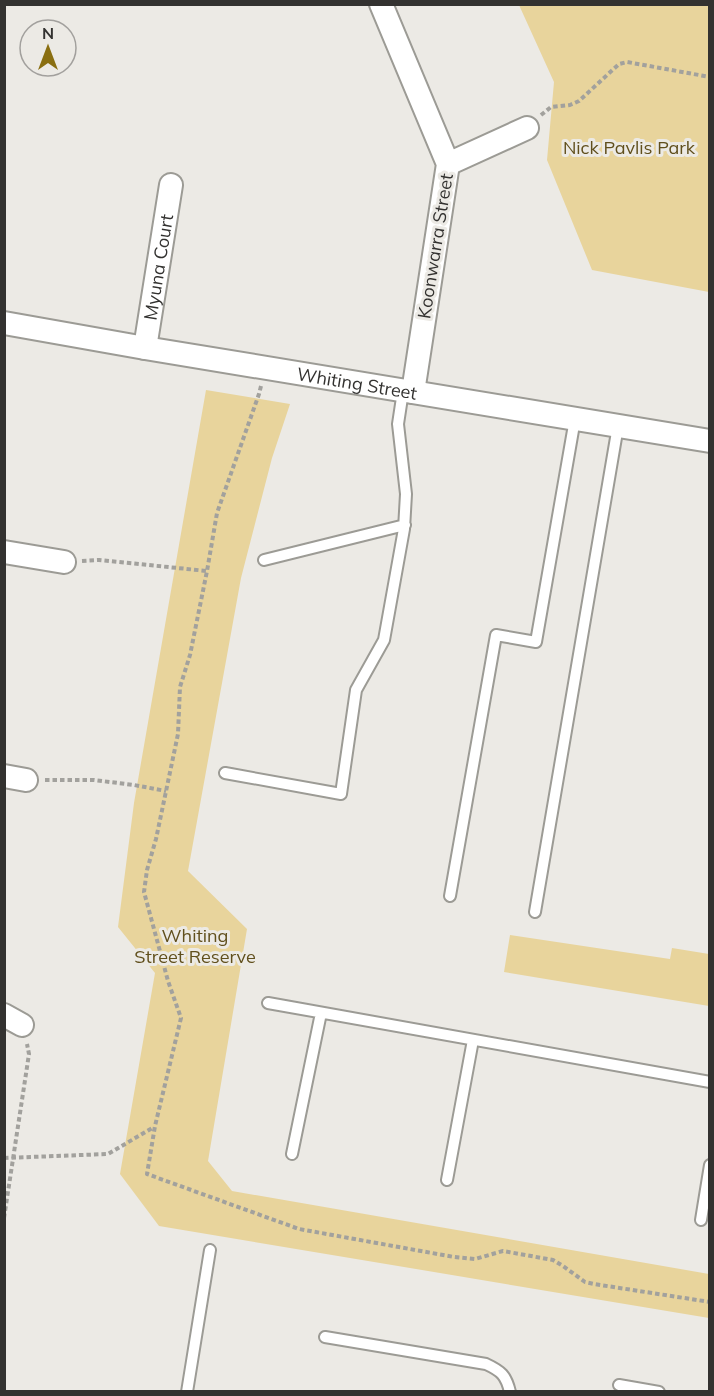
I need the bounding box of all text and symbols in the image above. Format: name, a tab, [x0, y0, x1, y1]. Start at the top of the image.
north arrow	[18, 18, 78, 78]
text: N	[42, 23, 54, 43]
park label: Nick Pavlis Park	[563, 136, 696, 159]
street label: Koonwarra Street	[412, 172, 458, 320]
street label: Myuna Court	[138, 212, 178, 322]
street label: Whiting Street	[295, 362, 419, 404]
park label: Whiting Street Reserve	[134, 924, 256, 968]

